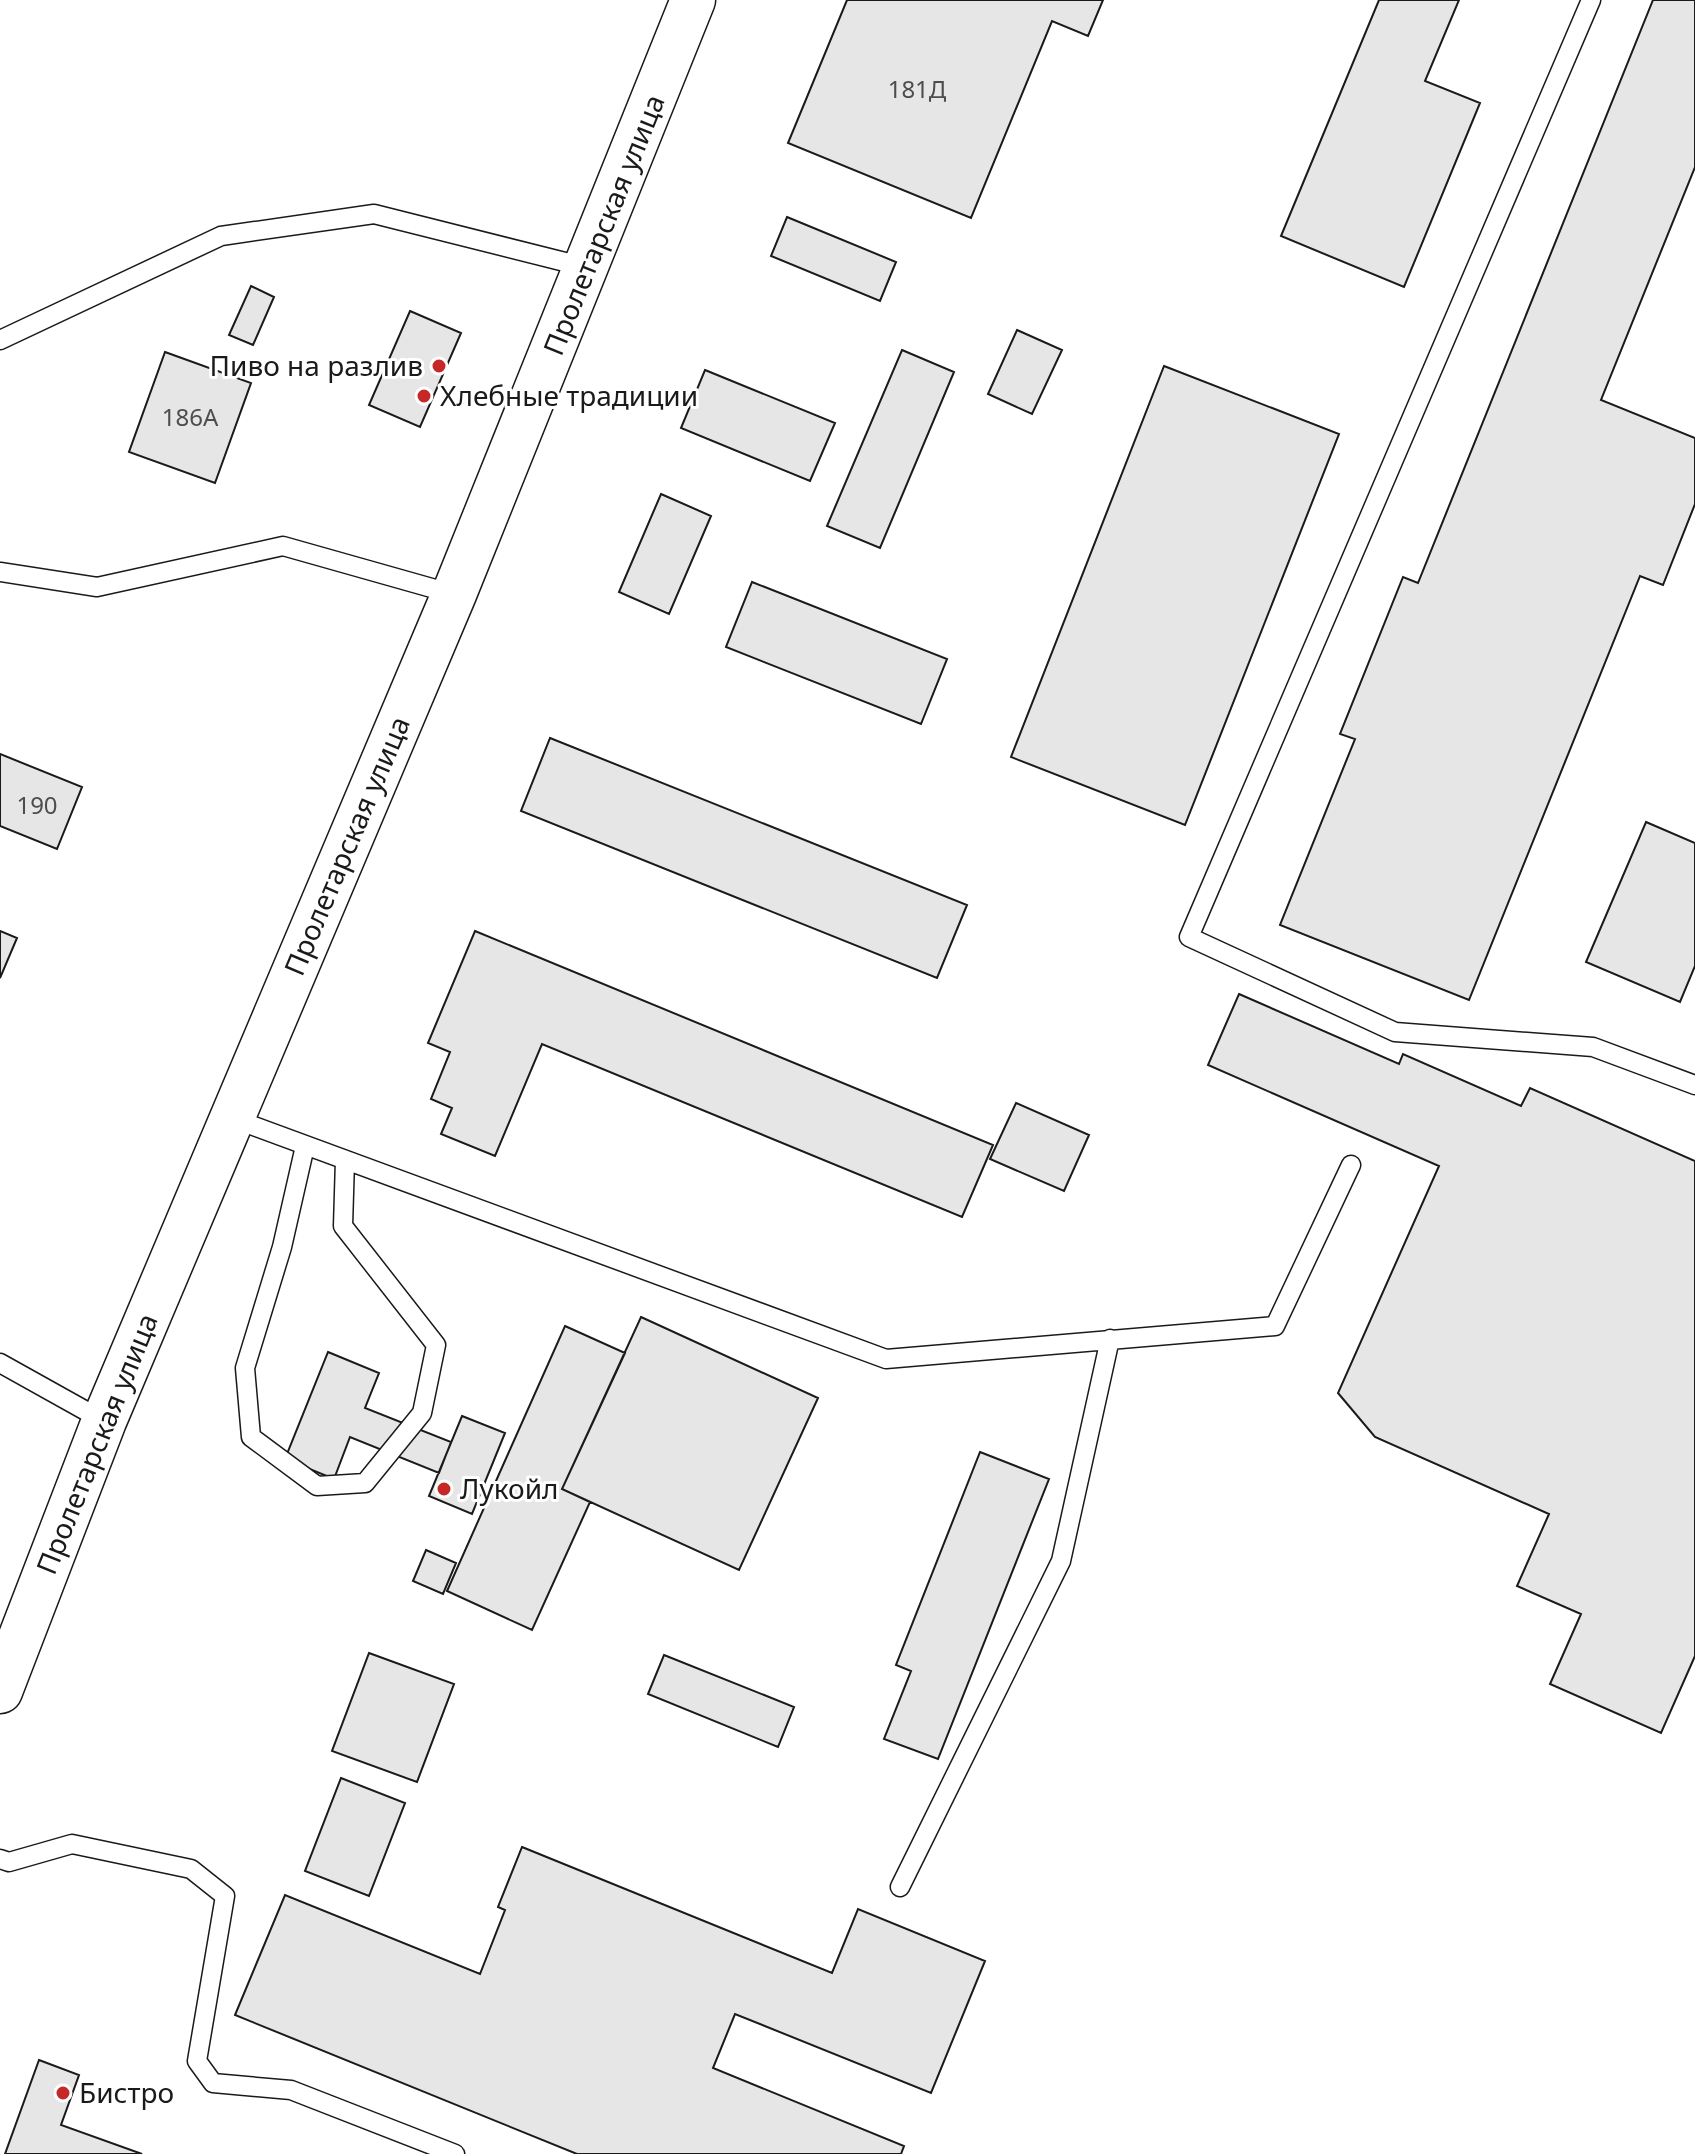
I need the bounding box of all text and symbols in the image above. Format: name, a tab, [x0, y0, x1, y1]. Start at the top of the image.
house number: 181Д	[888, 72, 947, 105]
street label: Пролетарская улица	[533, 89, 673, 361]
place label: Пиво на разлив	[209, 346, 423, 384]
marker: Пиво на разлив	[430, 357, 448, 375]
place label: Хлебные традиции	[440, 376, 698, 414]
marker: Хлебные традиции	[415, 387, 433, 405]
house number: 186А	[162, 400, 219, 433]
street label: Пролетарская улица	[274, 710, 418, 981]
house number: 190	[16, 788, 58, 821]
street label: Пролетарская улица	[26, 1308, 166, 1580]
place label: Лукойл	[460, 1469, 559, 1507]
marker: Лукойл	[435, 1480, 453, 1498]
place label: Бистро	[79, 2073, 174, 2111]
marker: Бистро	[54, 2084, 72, 2102]

